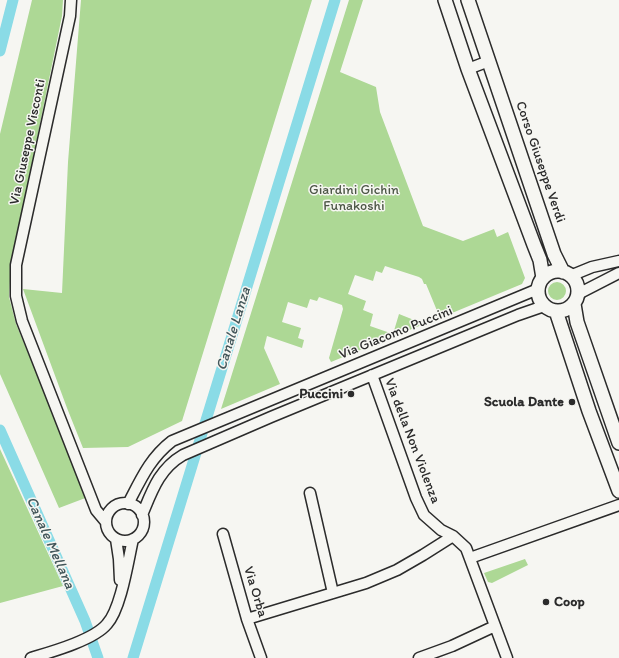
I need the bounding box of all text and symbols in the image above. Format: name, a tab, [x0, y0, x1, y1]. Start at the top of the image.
street label: Via Giuseppe Visconti	[6, 78, 50, 206]
street label: Corso Giuseppe Verdi	[511, 99, 569, 225]
park label: Giardini Gichin Funakoshi	[309, 182, 399, 214]
water label: Canale Lanza	[213, 285, 255, 373]
street label: Via Giacomo Puccini	[337, 303, 455, 363]
street label: Via della Non Violenza	[380, 376, 444, 506]
place label: Puccini	[299, 386, 343, 402]
marker: Puccini	[346, 389, 356, 399]
place label: Scuola Dante	[484, 394, 564, 410]
marker: Scuola Dante	[567, 397, 577, 407]
water label: Canale Mellana	[22, 494, 78, 592]
street label: Via Orba	[239, 565, 271, 619]
place label: Coop	[554, 594, 585, 610]
marker: Coop	[541, 597, 551, 607]

